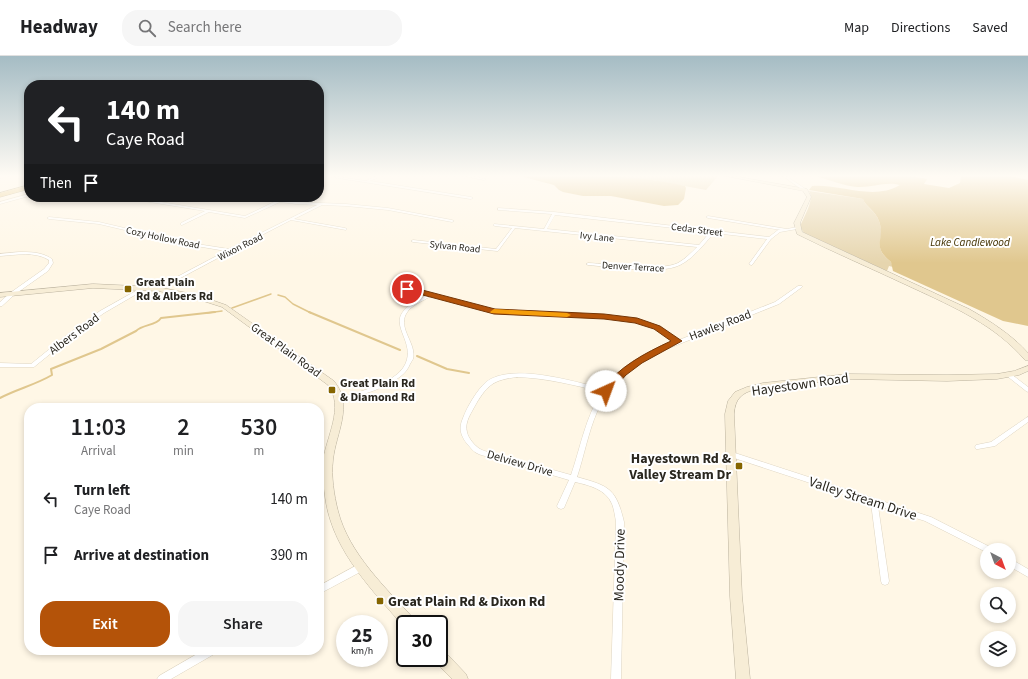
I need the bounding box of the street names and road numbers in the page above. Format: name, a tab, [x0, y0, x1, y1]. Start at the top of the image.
street label: Cedar Street	[670, 220, 724, 240]
street label: Cozy Hollow Road	[125, 223, 201, 253]
street label: Ivy Lane	[579, 228, 615, 246]
street label: Wixon Road	[215, 230, 265, 264]
street label: Sylvan Road	[429, 237, 481, 257]
street label: Denver Terrace	[601, 258, 664, 276]
street label: Hawley Road	[687, 306, 754, 345]
street label: Albers Road	[45, 310, 103, 359]
street label: Great Plain Road	[247, 319, 324, 382]
street label: Hayestown Road	[750, 368, 850, 402]
street label: Delview Drive	[485, 446, 555, 481]
street label: Valley Stream Drive	[806, 472, 919, 526]
street label: Moody Drive	[609, 528, 631, 602]

